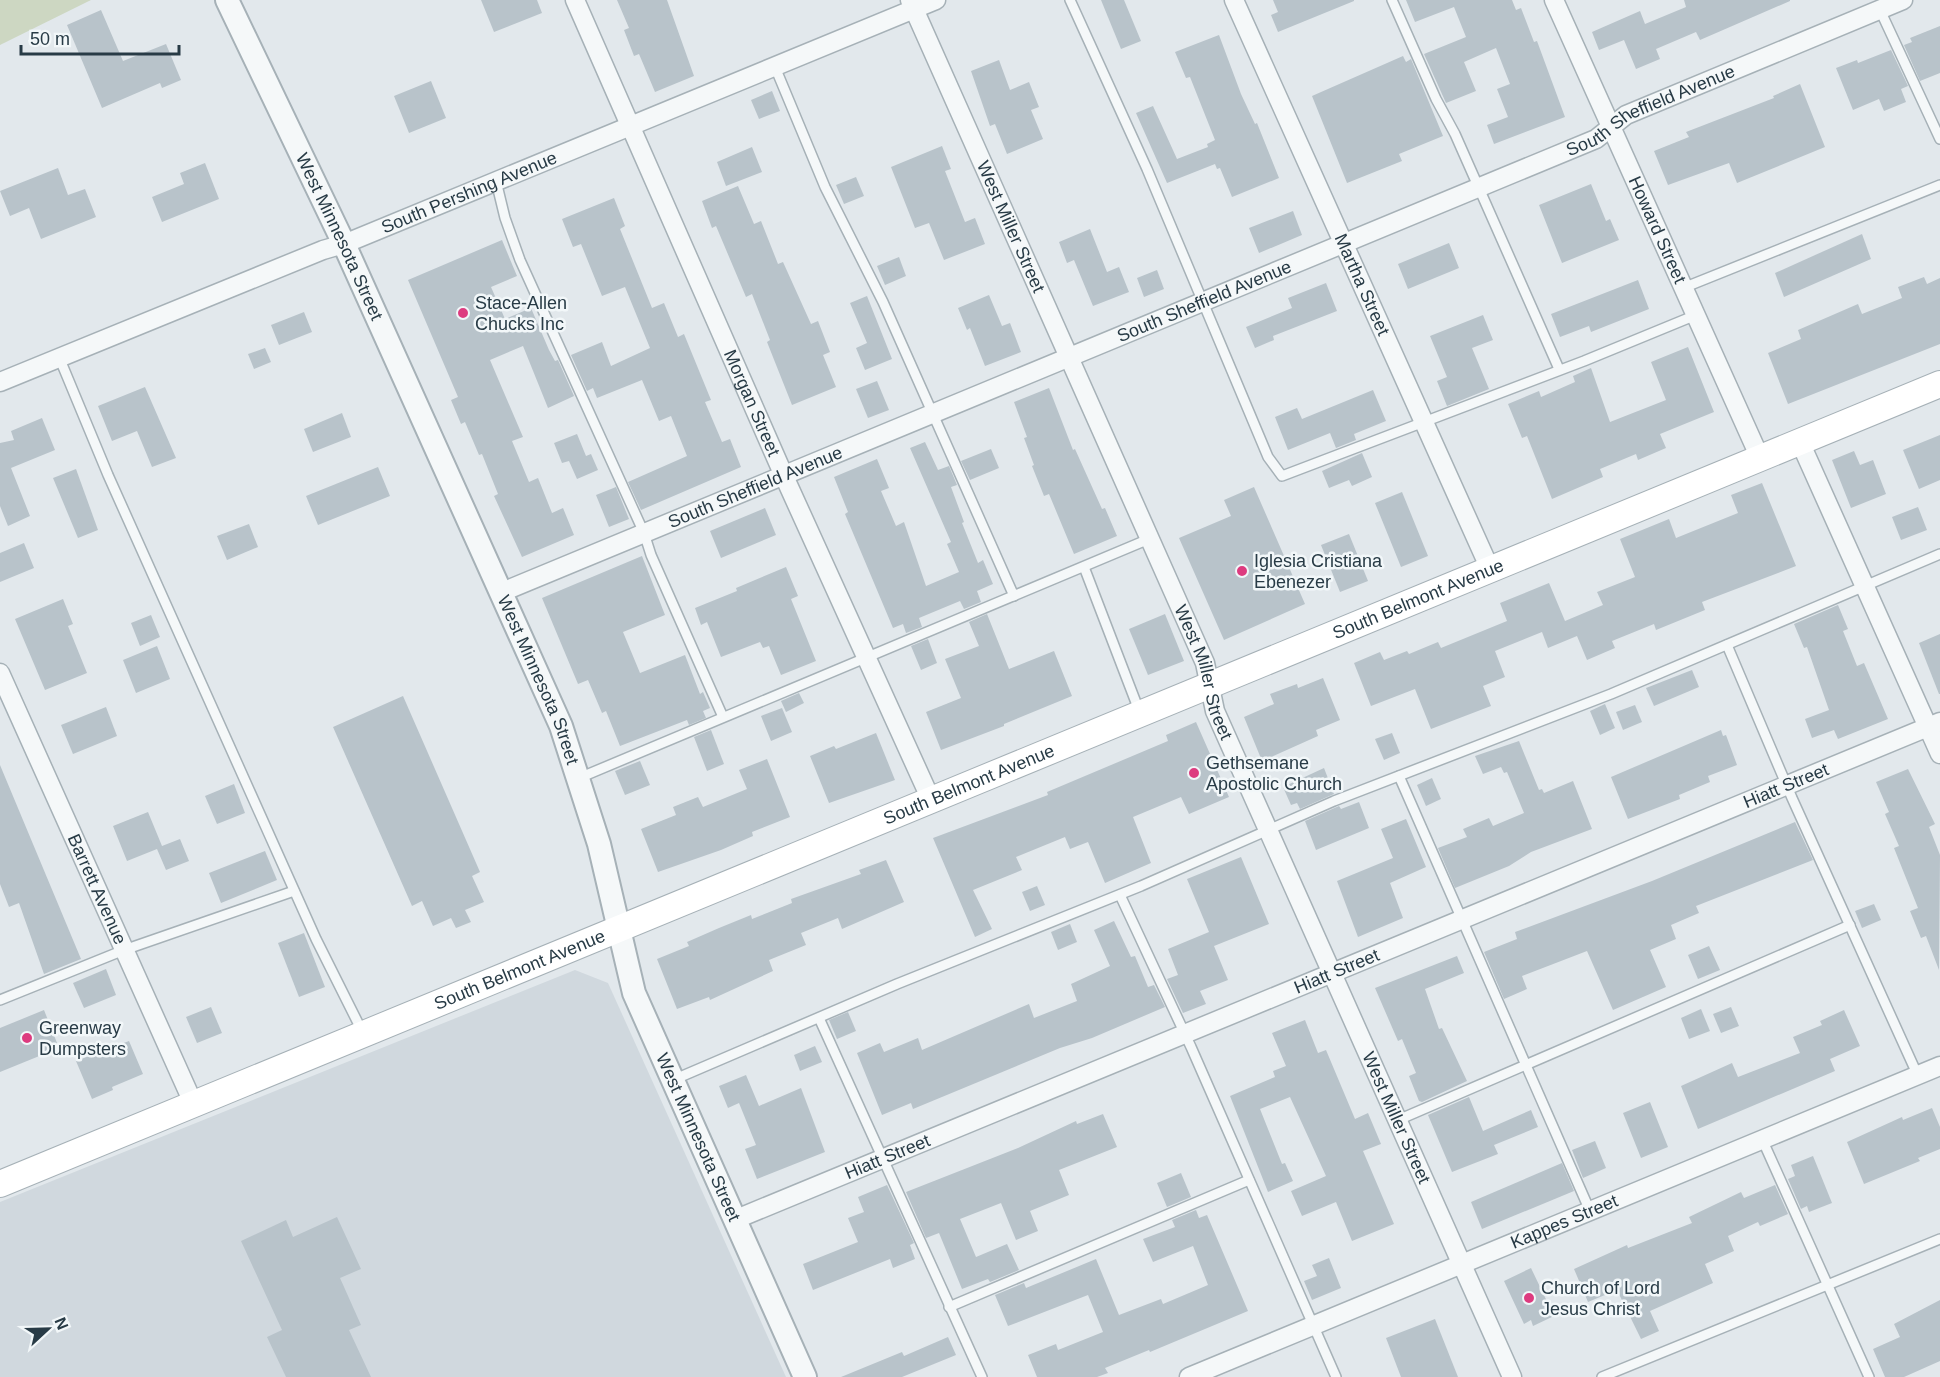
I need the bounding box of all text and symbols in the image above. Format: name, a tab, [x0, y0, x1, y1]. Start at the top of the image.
scale bar	[21, 18, 178, 56]
text: 50 m	[30, 29, 70, 49]
street label: South Sheffield Avenue	[1563, 61, 1738, 160]
street label: South Pershing Avenue	[378, 147, 560, 238]
street label: West Minnesota Street	[292, 150, 387, 323]
street label: West Miller Street	[973, 158, 1049, 295]
street label: Howard Street	[1625, 173, 1690, 286]
street label: Martha Street	[1331, 231, 1394, 338]
street label: South Sheffield Avenue	[1114, 256, 1294, 346]
place label: Stace-Allen Chucks Inc	[475, 293, 567, 334]
marker: Stace-Allen Chucks Inc	[456, 306, 470, 320]
street label: Morgan Street	[720, 347, 784, 459]
street label: South Sheffield Avenue	[665, 442, 845, 532]
place label: Iglesia Cristiana Ebenezer	[1254, 551, 1383, 592]
street label: South Belmont Avenue	[1330, 555, 1507, 643]
marker: Iglesia Cristiana Ebenezer	[1235, 564, 1249, 578]
street label: West Minnesota Street	[494, 592, 583, 767]
street label: West Miller Street	[1170, 602, 1236, 743]
street label: South Belmont Avenue	[880, 740, 1057, 829]
place label: Gethsemane Apostolic Church	[1206, 753, 1342, 794]
street label: Hiatt Street	[1740, 759, 1831, 812]
marker: Gethsemane Apostolic Church	[1187, 766, 1201, 780]
street label: Barrett Avenue	[64, 831, 131, 948]
street label: South Belmont Avenue	[431, 926, 608, 1014]
street label: Hiatt Street	[1291, 945, 1382, 998]
place label: Greenway Dumpsters	[39, 1018, 126, 1059]
marker: Greenway Dumpsters	[20, 1031, 34, 1045]
street label: West Miller Street	[1358, 1049, 1434, 1187]
street label: West Minnesota Street	[652, 1050, 744, 1224]
street label: Hiatt Street	[842, 1130, 933, 1183]
street label: Kappes Street	[1508, 1191, 1621, 1253]
place label: Church of Lord Jesus Christ	[1541, 1278, 1660, 1319]
marker: Church of Lord Jesus Christ	[1522, 1291, 1536, 1305]
north arrow	[18, 1299, 78, 1359]
text: N	[51, 1315, 71, 1332]

